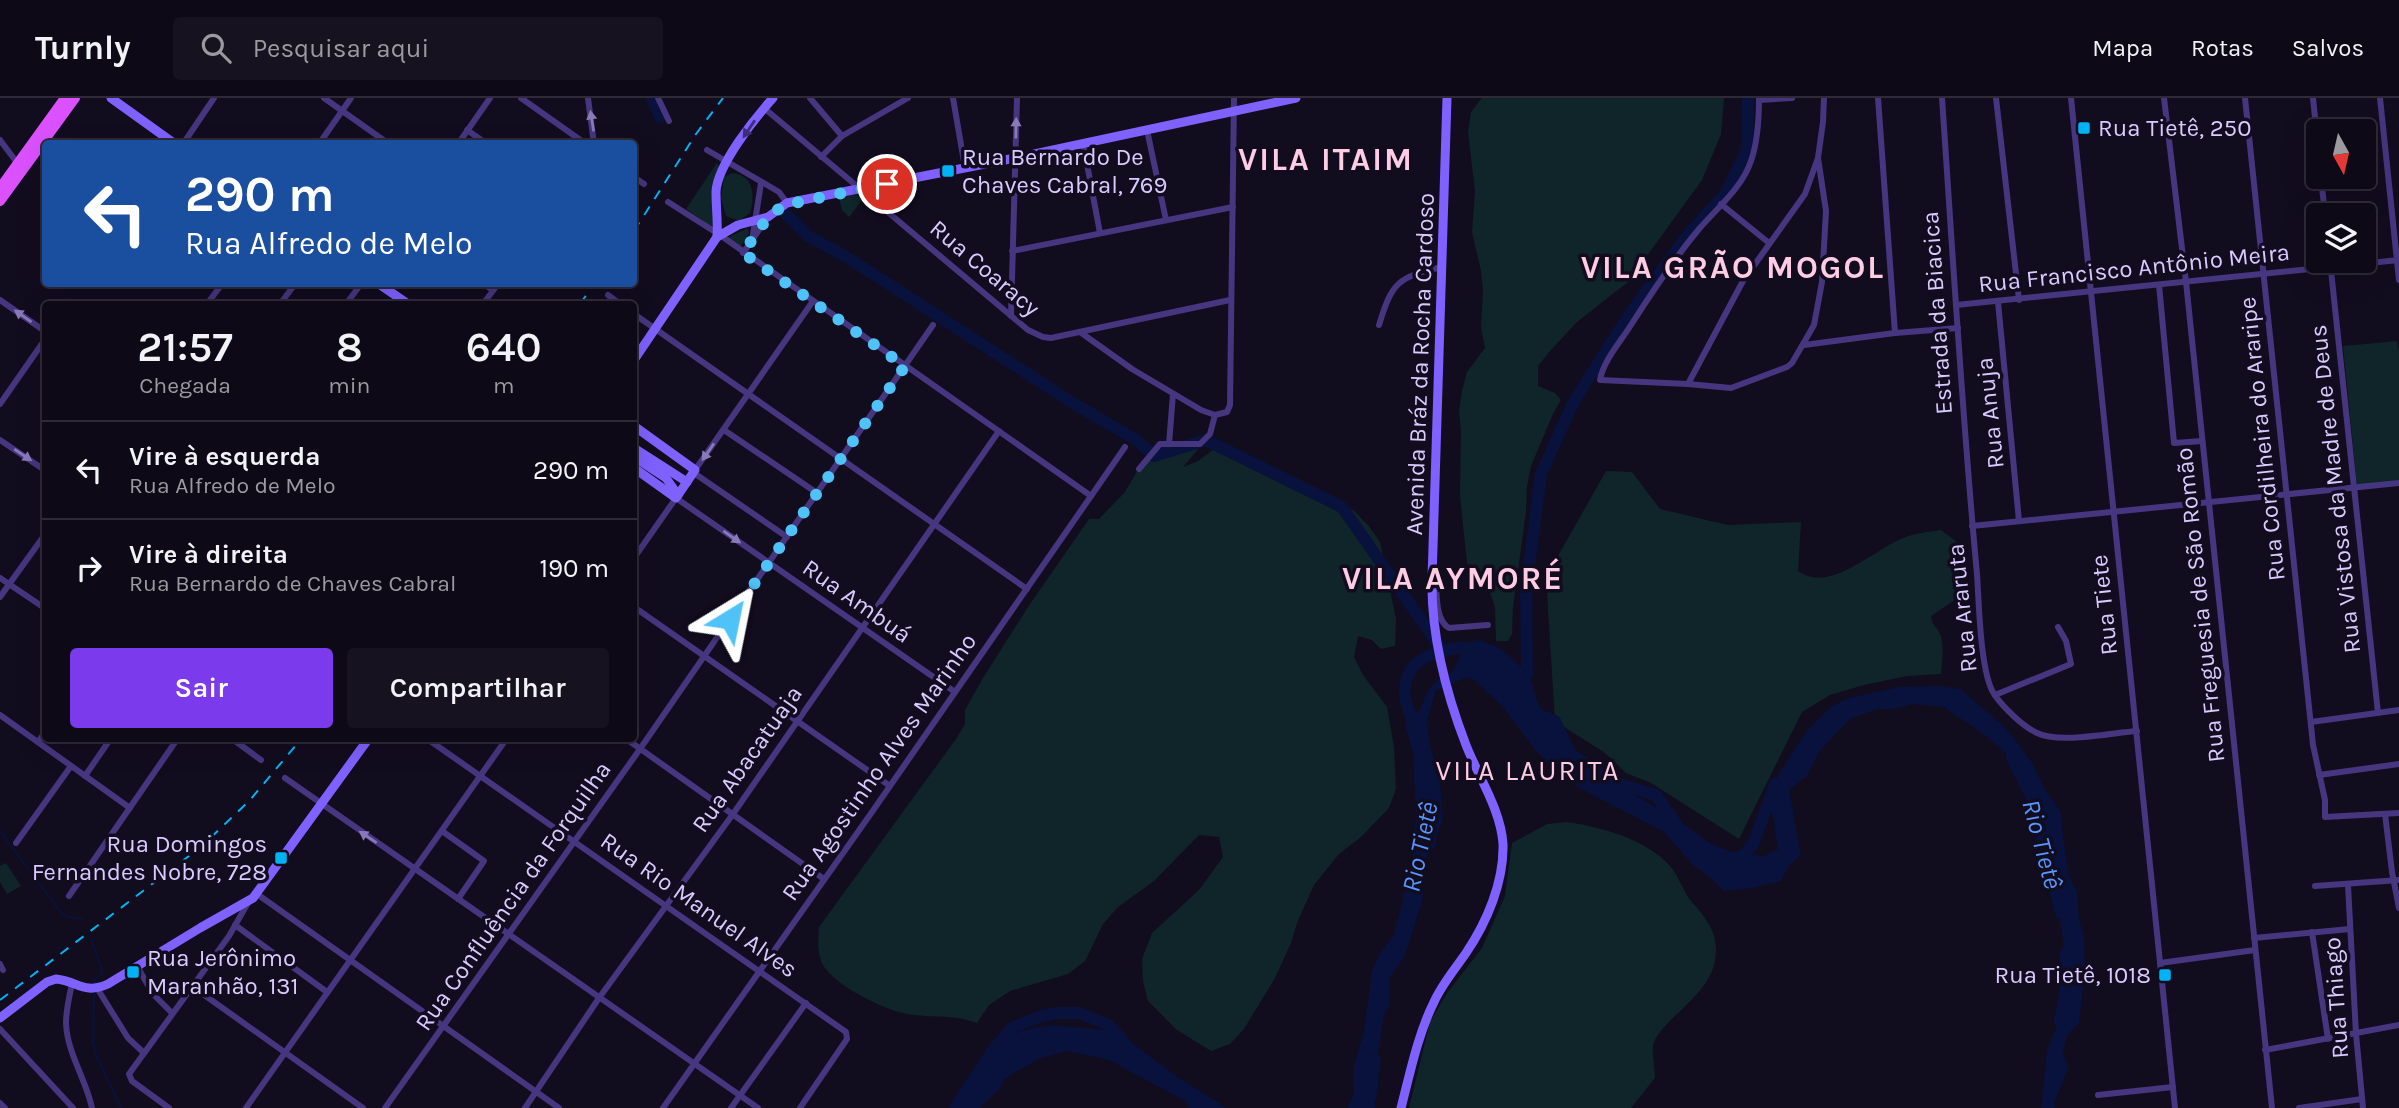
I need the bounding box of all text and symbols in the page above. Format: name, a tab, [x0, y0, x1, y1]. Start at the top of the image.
search box	[173, 17, 663, 80]
text: Turnly	[35, 29, 131, 67]
icon: search	[197, 29, 235, 67]
text: Pesquisar aqui	[253, 33, 429, 64]
text: Mapa	[2092, 34, 2153, 62]
text: Rotas	[2191, 34, 2254, 62]
text: Salvos	[2292, 34, 2364, 62]
one-way arrow	[586, 110, 597, 132]
place label: Rua Tietê, 250	[2098, 114, 2251, 142]
one-way arrow	[1010, 117, 1022, 139]
north arrow	[2306, 119, 2376, 189]
map controls	[2306, 119, 2376, 273]
one-way arrow	[743, 120, 756, 139]
marker: Rua Tietê, 250	[2076, 120, 2092, 136]
district label: VILA ITAIM	[1238, 141, 1414, 178]
place label: Rua Bernardo De Chaves Cabral, 769	[962, 143, 1168, 199]
pin	[857, 154, 917, 214]
marker: Rua Bernardo De Chaves Cabral, 769	[940, 163, 956, 179]
icon: arrive	[868, 165, 906, 203]
text: 290 m	[185, 166, 334, 223]
icon: left	[70, 168, 161, 259]
street label: Avenida Bráz da Rocha Cardoso	[1400, 192, 1440, 536]
button: layers	[2306, 203, 2376, 273]
street label: Estrada da Biacica	[1916, 210, 1958, 416]
street label: Rua Coaracy	[924, 214, 1046, 322]
text: Rua Alfredo de Melo	[185, 225, 473, 262]
street label: Rua Francisco Antônio Meira	[1977, 238, 2291, 298]
district label: VILA GRÃO MOGOL	[1581, 249, 1885, 286]
street label: Rua Cordilheira do Araripe	[2233, 296, 2291, 582]
one-way arrow	[14, 309, 32, 323]
text: 21:57	[137, 322, 233, 372]
text: 8	[336, 322, 363, 372]
text: 640	[466, 322, 542, 372]
street label: Rua Vistosa da Madre de Deus	[2304, 323, 2366, 655]
street label: Rua Anuja	[1970, 356, 2010, 470]
text: Chegada	[139, 372, 231, 399]
text: min	[328, 372, 370, 399]
text: m	[493, 372, 515, 399]
text: Vire à esquerda	[129, 441, 320, 472]
one-way arrow	[701, 443, 715, 461]
street label: Rua Freguesia de São Romão	[2170, 446, 2230, 764]
one-way arrow	[14, 448, 32, 462]
icon: left	[70, 451, 108, 489]
text: 290 m	[533, 455, 609, 486]
text: Rua Alfredo de Melo	[129, 472, 336, 499]
one-way arrow	[723, 530, 741, 544]
text: Vire à direita	[129, 539, 288, 570]
street label: Rua Araruta	[1941, 542, 1983, 674]
icon: right	[70, 549, 108, 587]
text: 190 m	[539, 553, 609, 584]
street label: Rua Ambuá	[797, 553, 917, 649]
street label: Rua Tiete	[2085, 553, 2123, 657]
district label: VILA AYMORÉ	[1342, 558, 1564, 597]
text: Rua Bernardo de Chaves Cabral	[129, 570, 456, 597]
position arrow	[693, 582, 767, 656]
street label: Rua Agostinho Alves Marinho	[776, 628, 982, 906]
button: Sair	[70, 648, 333, 728]
button: Compartilhar	[347, 648, 609, 728]
street label: Rua Abacatuaja	[686, 680, 808, 838]
district label: VILA LAURITA	[1436, 754, 1620, 787]
street label: Rua Confluência da Forquilha	[409, 756, 617, 1036]
water label: Rio Tietê	[2015, 796, 2069, 892]
water label: Rio Tietê	[1395, 799, 1445, 895]
street label: Rua Rio Manuel Alves	[595, 827, 803, 983]
place label: Rua Domingos Fernandes Nobre, 728	[32, 830, 267, 886]
one-way arrow	[359, 831, 378, 844]
marker: Rua Domingos Fernandes Nobre, 728	[273, 850, 289, 866]
street label: Rua Thiago	[2318, 936, 2354, 1060]
place label: Rua Jerônimo Maranhão, 131	[147, 944, 298, 1000]
place label: Rua Tietê, 1018	[1994, 961, 2151, 989]
marker: Rua Jerônimo Maranhão, 131	[125, 964, 141, 980]
marker: Rua Tietê, 1018	[2157, 967, 2173, 983]

